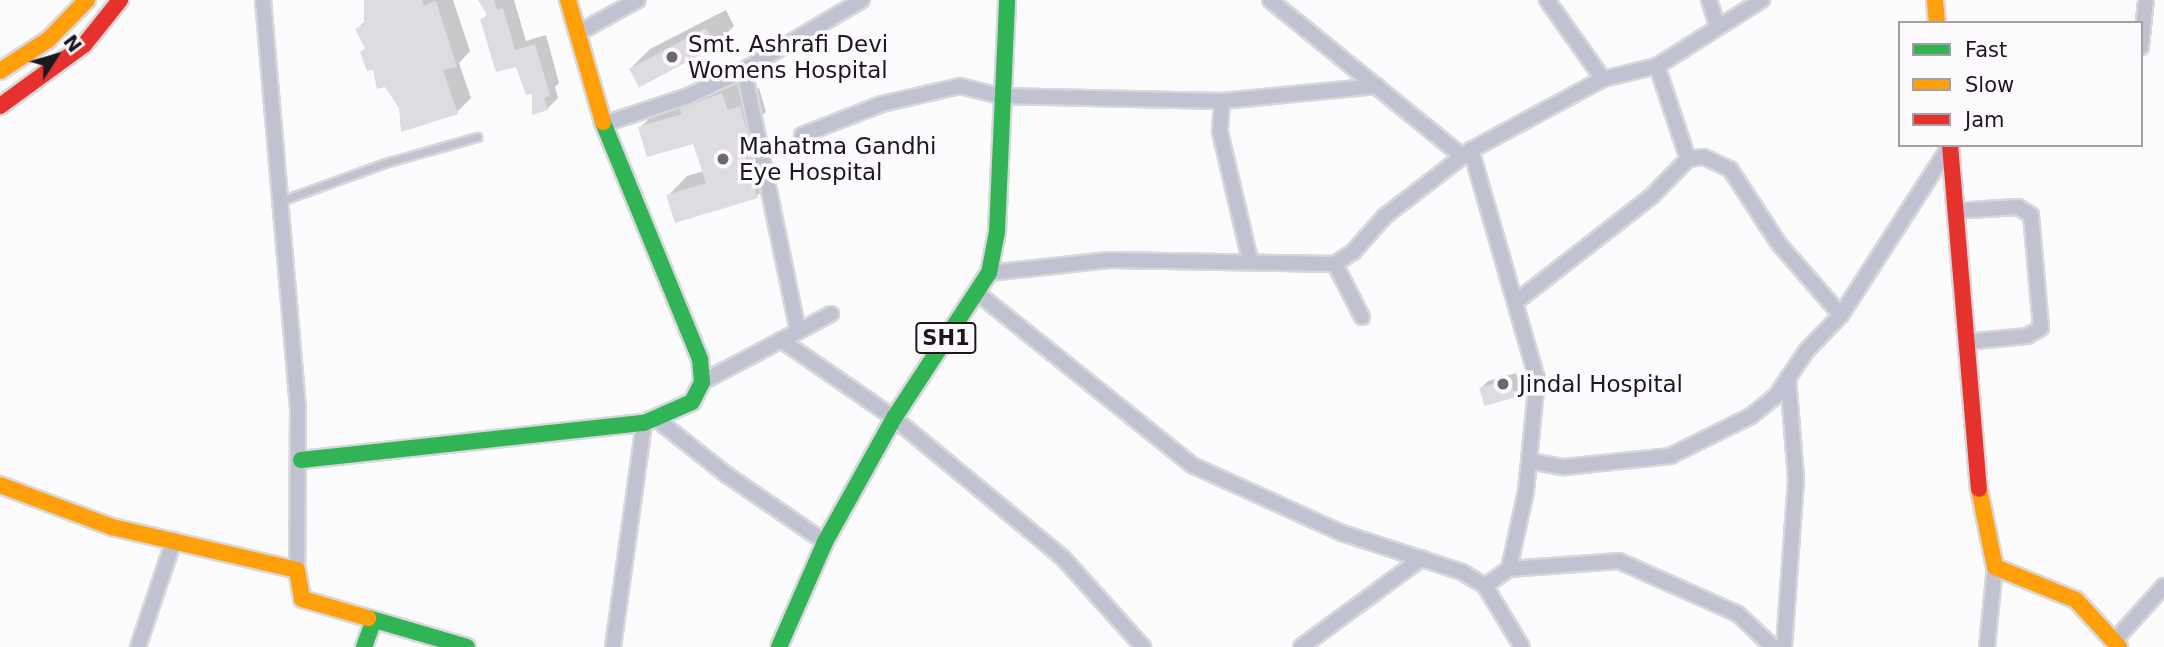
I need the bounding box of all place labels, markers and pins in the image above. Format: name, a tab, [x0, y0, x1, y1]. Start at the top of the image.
place label: Smt. Ashrafi Devi Womens Hospital	[688, 30, 888, 84]
marker: Smt. Ashrafi Devi Womens Hospital	[662, 47, 682, 67]
place label: Mahatma Gandhi Eye Hospital	[739, 132, 936, 186]
marker: Mahatma Gandhi Eye Hospital	[713, 149, 733, 169]
place label: Jindal Hospital	[1519, 370, 1683, 398]
marker: Jindal Hospital	[1493, 374, 1513, 394]

